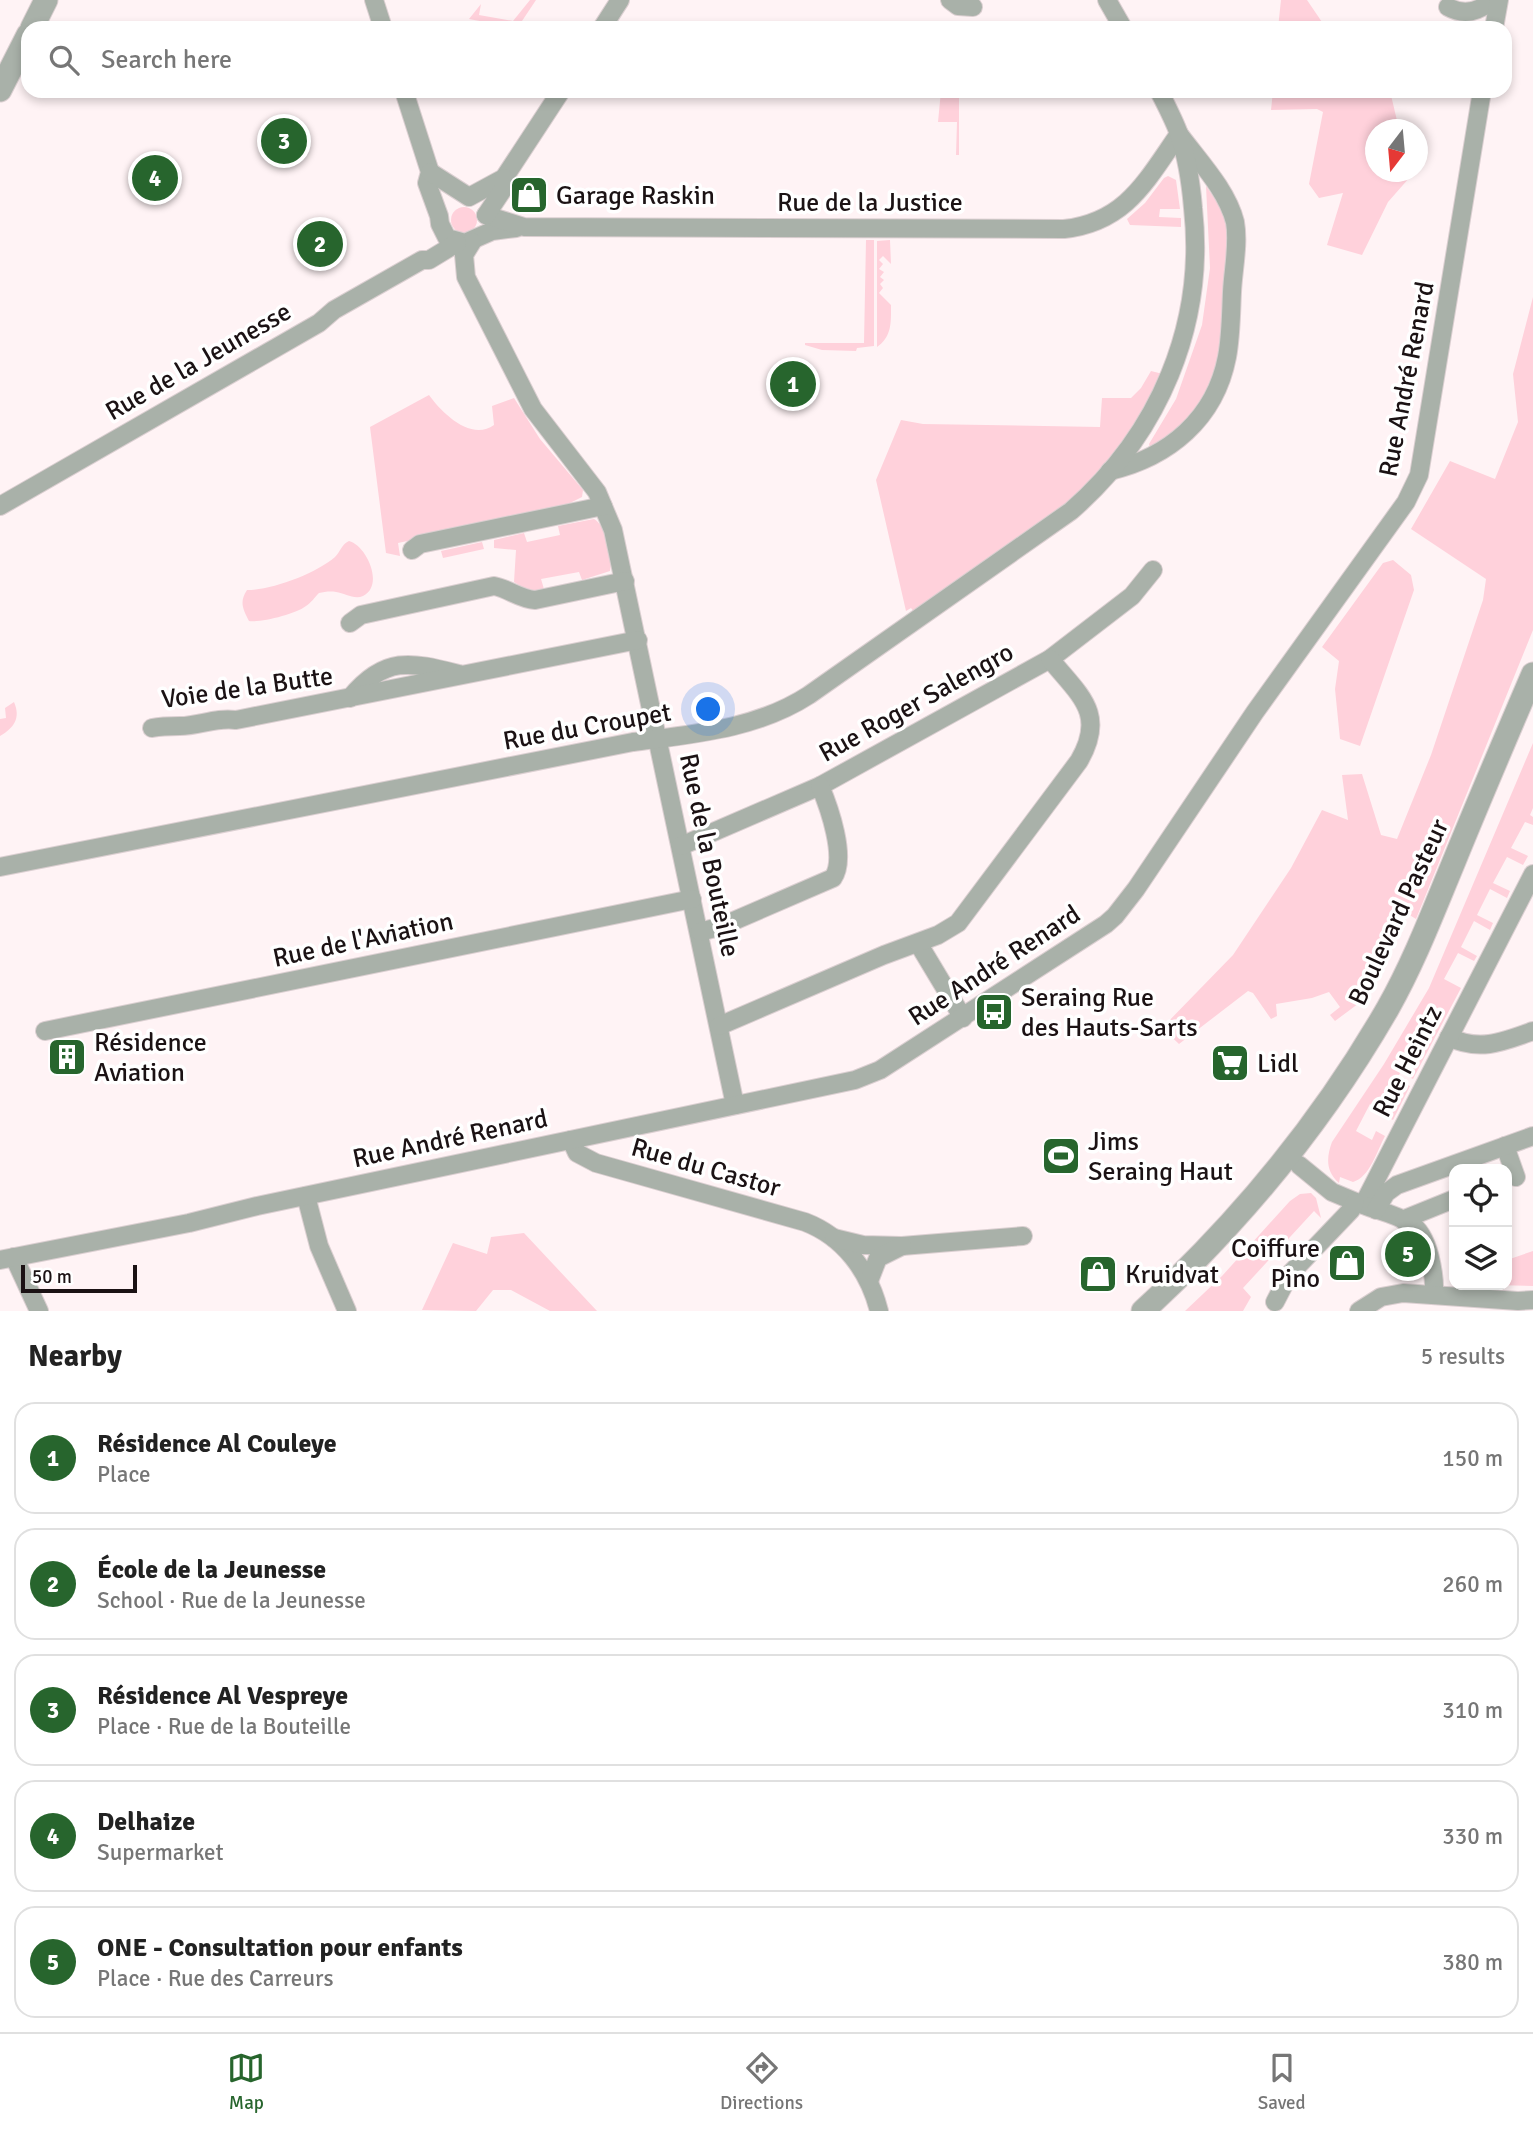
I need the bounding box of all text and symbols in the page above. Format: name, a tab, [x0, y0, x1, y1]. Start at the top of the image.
search box	[21, 21, 1512, 98]
icon: search	[45, 41, 83, 79]
text: Search here	[101, 44, 232, 76]
pin: 3	[261, 115, 307, 167]
north arrow	[1365, 119, 1428, 182]
pin: 4	[132, 152, 178, 204]
shop icon: Garage Raskin	[508, 174, 550, 216]
place label: Garage Raskin	[556, 180, 715, 212]
street label: Rue de la Justice	[777, 187, 963, 219]
pin: 2	[297, 218, 343, 270]
street label: Rue André Renard	[1372, 279, 1442, 480]
street label: Rue de la Jeunesse	[100, 296, 297, 428]
pin: 1	[770, 358, 816, 410]
street label: Rue Roger Salengro	[814, 636, 1019, 770]
street label: Voie de la Butte	[159, 660, 335, 716]
your location	[691, 692, 725, 726]
street label: Rue du Croupet	[501, 696, 674, 758]
street label: Rue de la Bouteille	[672, 751, 746, 960]
street label: Boulevard Pasteur	[1342, 814, 1456, 1011]
street label: Rue André Renard	[903, 898, 1086, 1033]
street label: Rue de l'Aviation	[270, 905, 456, 975]
place label: Seraing Rue des Hauts-Sarts	[1021, 982, 1198, 1044]
bus stop icon: Seraing Rue des Hauts-Sarts	[973, 991, 1015, 1033]
street label: Rue Heintz	[1366, 1000, 1450, 1123]
place label: Résidence Aviation	[94, 1027, 207, 1089]
building icon: Résidence Aviation	[46, 1036, 88, 1078]
supermarket icon: Lidl	[1209, 1042, 1251, 1084]
place label: Lidl	[1257, 1048, 1299, 1080]
street label: Rue André Renard	[350, 1103, 551, 1175]
place label: Jims Seraing Haut	[1088, 1126, 1233, 1188]
street label: Rue du Castor	[627, 1131, 784, 1205]
sports icon: Jims Seraing Haut	[1040, 1135, 1082, 1177]
map controls	[1449, 1164, 1512, 1290]
button: locate	[1449, 1164, 1512, 1227]
button: layers	[1449, 1227, 1512, 1290]
pin: 5	[1385, 1228, 1431, 1280]
place label: Coiffure Pino	[1231, 1233, 1320, 1295]
shop icon: Coiffure Pino	[1326, 1242, 1368, 1284]
shop icon: Kruidvat	[1077, 1253, 1119, 1295]
place label: Kruidvat	[1125, 1259, 1219, 1291]
scale bar	[21, 1262, 136, 1294]
text: 50 m	[32, 1265, 72, 1289]
text: Nearby	[28, 1338, 122, 1375]
text: 5 results	[1421, 1342, 1505, 1371]
text: Résidence Al Couleye	[97, 1428, 337, 1460]
text: 1	[47, 1444, 59, 1473]
text: 150 m	[1442, 1444, 1503, 1473]
text: Place	[97, 1460, 151, 1489]
text: École de la Jeunesse	[97, 1554, 326, 1586]
text: 2	[47, 1570, 59, 1599]
text: 260 m	[1442, 1570, 1503, 1599]
text: School · Rue de la Jeunesse	[97, 1586, 366, 1615]
text: Résidence Al Vespreye	[97, 1680, 348, 1712]
text: 3	[47, 1696, 59, 1725]
text: 310 m	[1442, 1696, 1503, 1725]
text: Place · Rue de la Bouteille	[97, 1712, 351, 1741]
text: Delhaize	[97, 1806, 195, 1838]
text: 4	[47, 1822, 59, 1851]
text: 330 m	[1442, 1822, 1503, 1851]
text: Supermarket	[97, 1838, 224, 1867]
text: ONE - Consultation pour enfants	[97, 1932, 463, 1964]
text: 5	[47, 1948, 59, 1977]
text: 380 m	[1442, 1948, 1503, 1977]
text: Place · Rue des Carreurs	[97, 1964, 333, 1993]
tab: Map	[227, 2049, 265, 2115]
tab: Directions	[720, 2049, 803, 2115]
tab: Saved	[1258, 2049, 1306, 2115]

